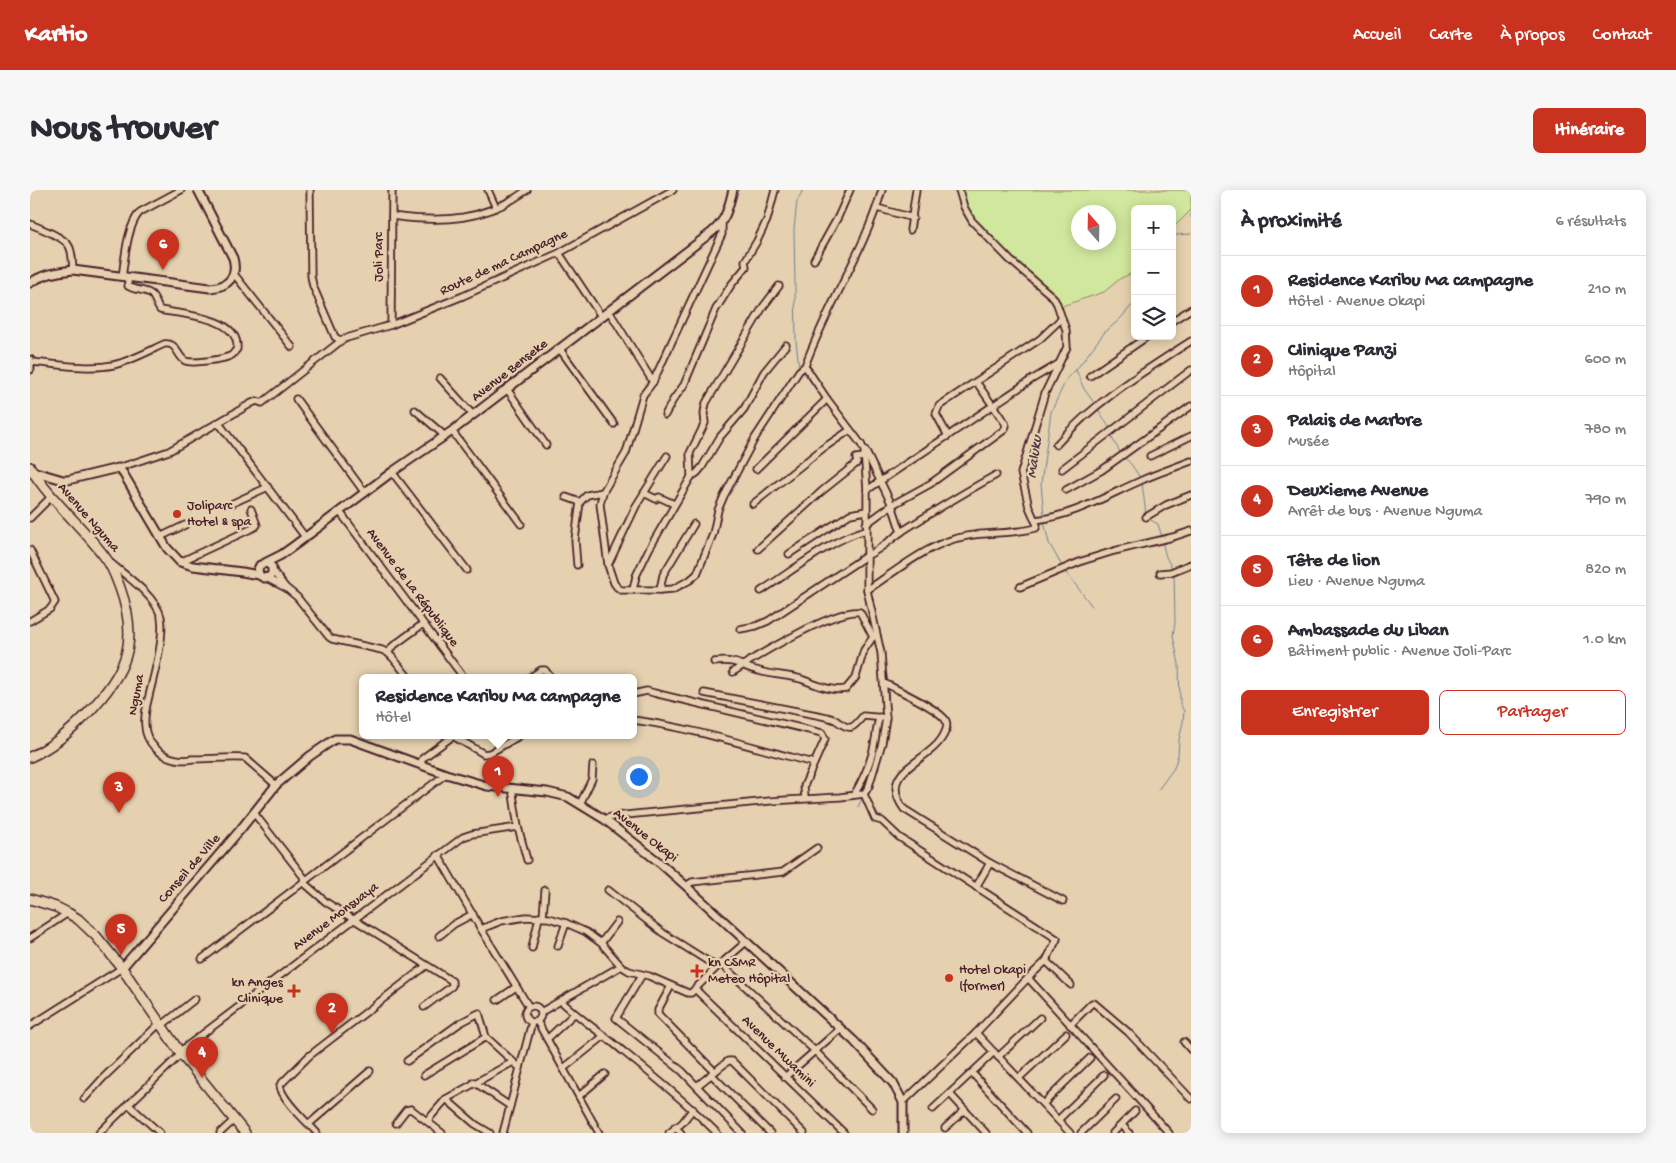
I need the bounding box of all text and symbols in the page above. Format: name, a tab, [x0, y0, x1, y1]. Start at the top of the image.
text: Kartio	[25, 21, 88, 50]
text: Accueil	[1353, 25, 1401, 46]
text: Carte	[1429, 25, 1472, 46]
text: À propos	[1500, 25, 1565, 46]
text: Contact	[1593, 25, 1651, 46]
button: Itinéraire	[1533, 108, 1646, 153]
text: Nous trouver	[30, 110, 216, 151]
north arrow	[1071, 205, 1116, 250]
map controls	[1131, 205, 1176, 340]
button: +	[1131, 205, 1176, 250]
text: À proximité	[1241, 210, 1342, 235]
text: 6 résultats	[1555, 213, 1626, 232]
street label: Route de ma Campagne	[437, 226, 571, 300]
pin: 6	[147, 229, 179, 270]
street label: Joli Parc	[371, 231, 388, 282]
button: −	[1131, 250, 1176, 295]
text: Residence Karibu Ma campagne	[1288, 270, 1533, 293]
text: 1	[1254, 281, 1260, 300]
text: 210 m	[1587, 281, 1626, 300]
text: Hôtel · Avenue Okapi	[1288, 293, 1425, 312]
button: layers	[1131, 295, 1176, 340]
street label: Avenue Benseke	[468, 335, 552, 406]
text: Clinique Panzi	[1288, 340, 1397, 363]
text: 2	[1253, 351, 1261, 370]
text: 600 m	[1585, 351, 1626, 370]
text: Hôpital	[1288, 363, 1336, 382]
text: Palais de Marbre	[1288, 410, 1422, 433]
text: 3	[1253, 421, 1261, 440]
text: 780 m	[1585, 421, 1626, 440]
water label: Maluku	[1023, 433, 1047, 479]
text: Musée	[1288, 433, 1329, 452]
street label: Avenue Nguma	[53, 480, 124, 557]
text: Deuxieme Avenue	[1288, 480, 1428, 503]
text: 4	[1253, 491, 1261, 510]
text: 790 m	[1585, 491, 1626, 510]
place label: Joliparc Hotel & spa	[187, 498, 252, 531]
text: Arrêt de bus · Avenue Nguma	[1288, 503, 1482, 522]
marker: Joliparc Hotel & spa	[171, 508, 183, 520]
street label: Avenue de La République	[362, 525, 463, 651]
text: Tête de lion	[1288, 550, 1380, 573]
text: 5	[1253, 561, 1261, 580]
text: 820 m	[1585, 561, 1626, 580]
text: Lieu · Avenue Nguma	[1288, 573, 1425, 592]
text: Ambassade du Liban	[1288, 620, 1448, 643]
text: 6	[1253, 631, 1261, 650]
text: 1.0 km	[1583, 631, 1626, 650]
text: Bâtiment public · Avenue Joli-Parc	[1288, 643, 1511, 662]
street label: Nguma	[125, 672, 149, 717]
popup	[359, 674, 637, 739]
text: Residence Karibu Ma campagne	[375, 686, 621, 709]
button: Enregistrer	[1241, 690, 1429, 735]
button: Partager	[1439, 690, 1626, 735]
text: Hôtel	[375, 709, 411, 728]
pin: 1	[482, 756, 514, 797]
your location	[626, 764, 652, 790]
pin: 3	[103, 772, 135, 813]
street label: Avenue Okapi	[609, 805, 681, 867]
street label: Conseil de Ville	[155, 830, 225, 907]
street label: Avenue Monsuaya	[290, 878, 383, 955]
pin: 5	[105, 914, 137, 955]
place label: kn CSMR Meteo Hôpital	[708, 955, 790, 988]
place label: Hotel Okapi (former)	[959, 962, 1026, 995]
marker: kn CSMR Meteo Hôpital	[690, 964, 704, 978]
marker: Hotel Okapi (former)	[943, 972, 955, 984]
place label: kn Anges Clinique	[232, 975, 284, 1008]
marker: kn Anges Clinique	[287, 984, 301, 998]
pin: 2	[316, 993, 348, 1034]
street label: Avenue Mwamini	[737, 1012, 819, 1092]
pin: 4	[186, 1037, 218, 1078]

